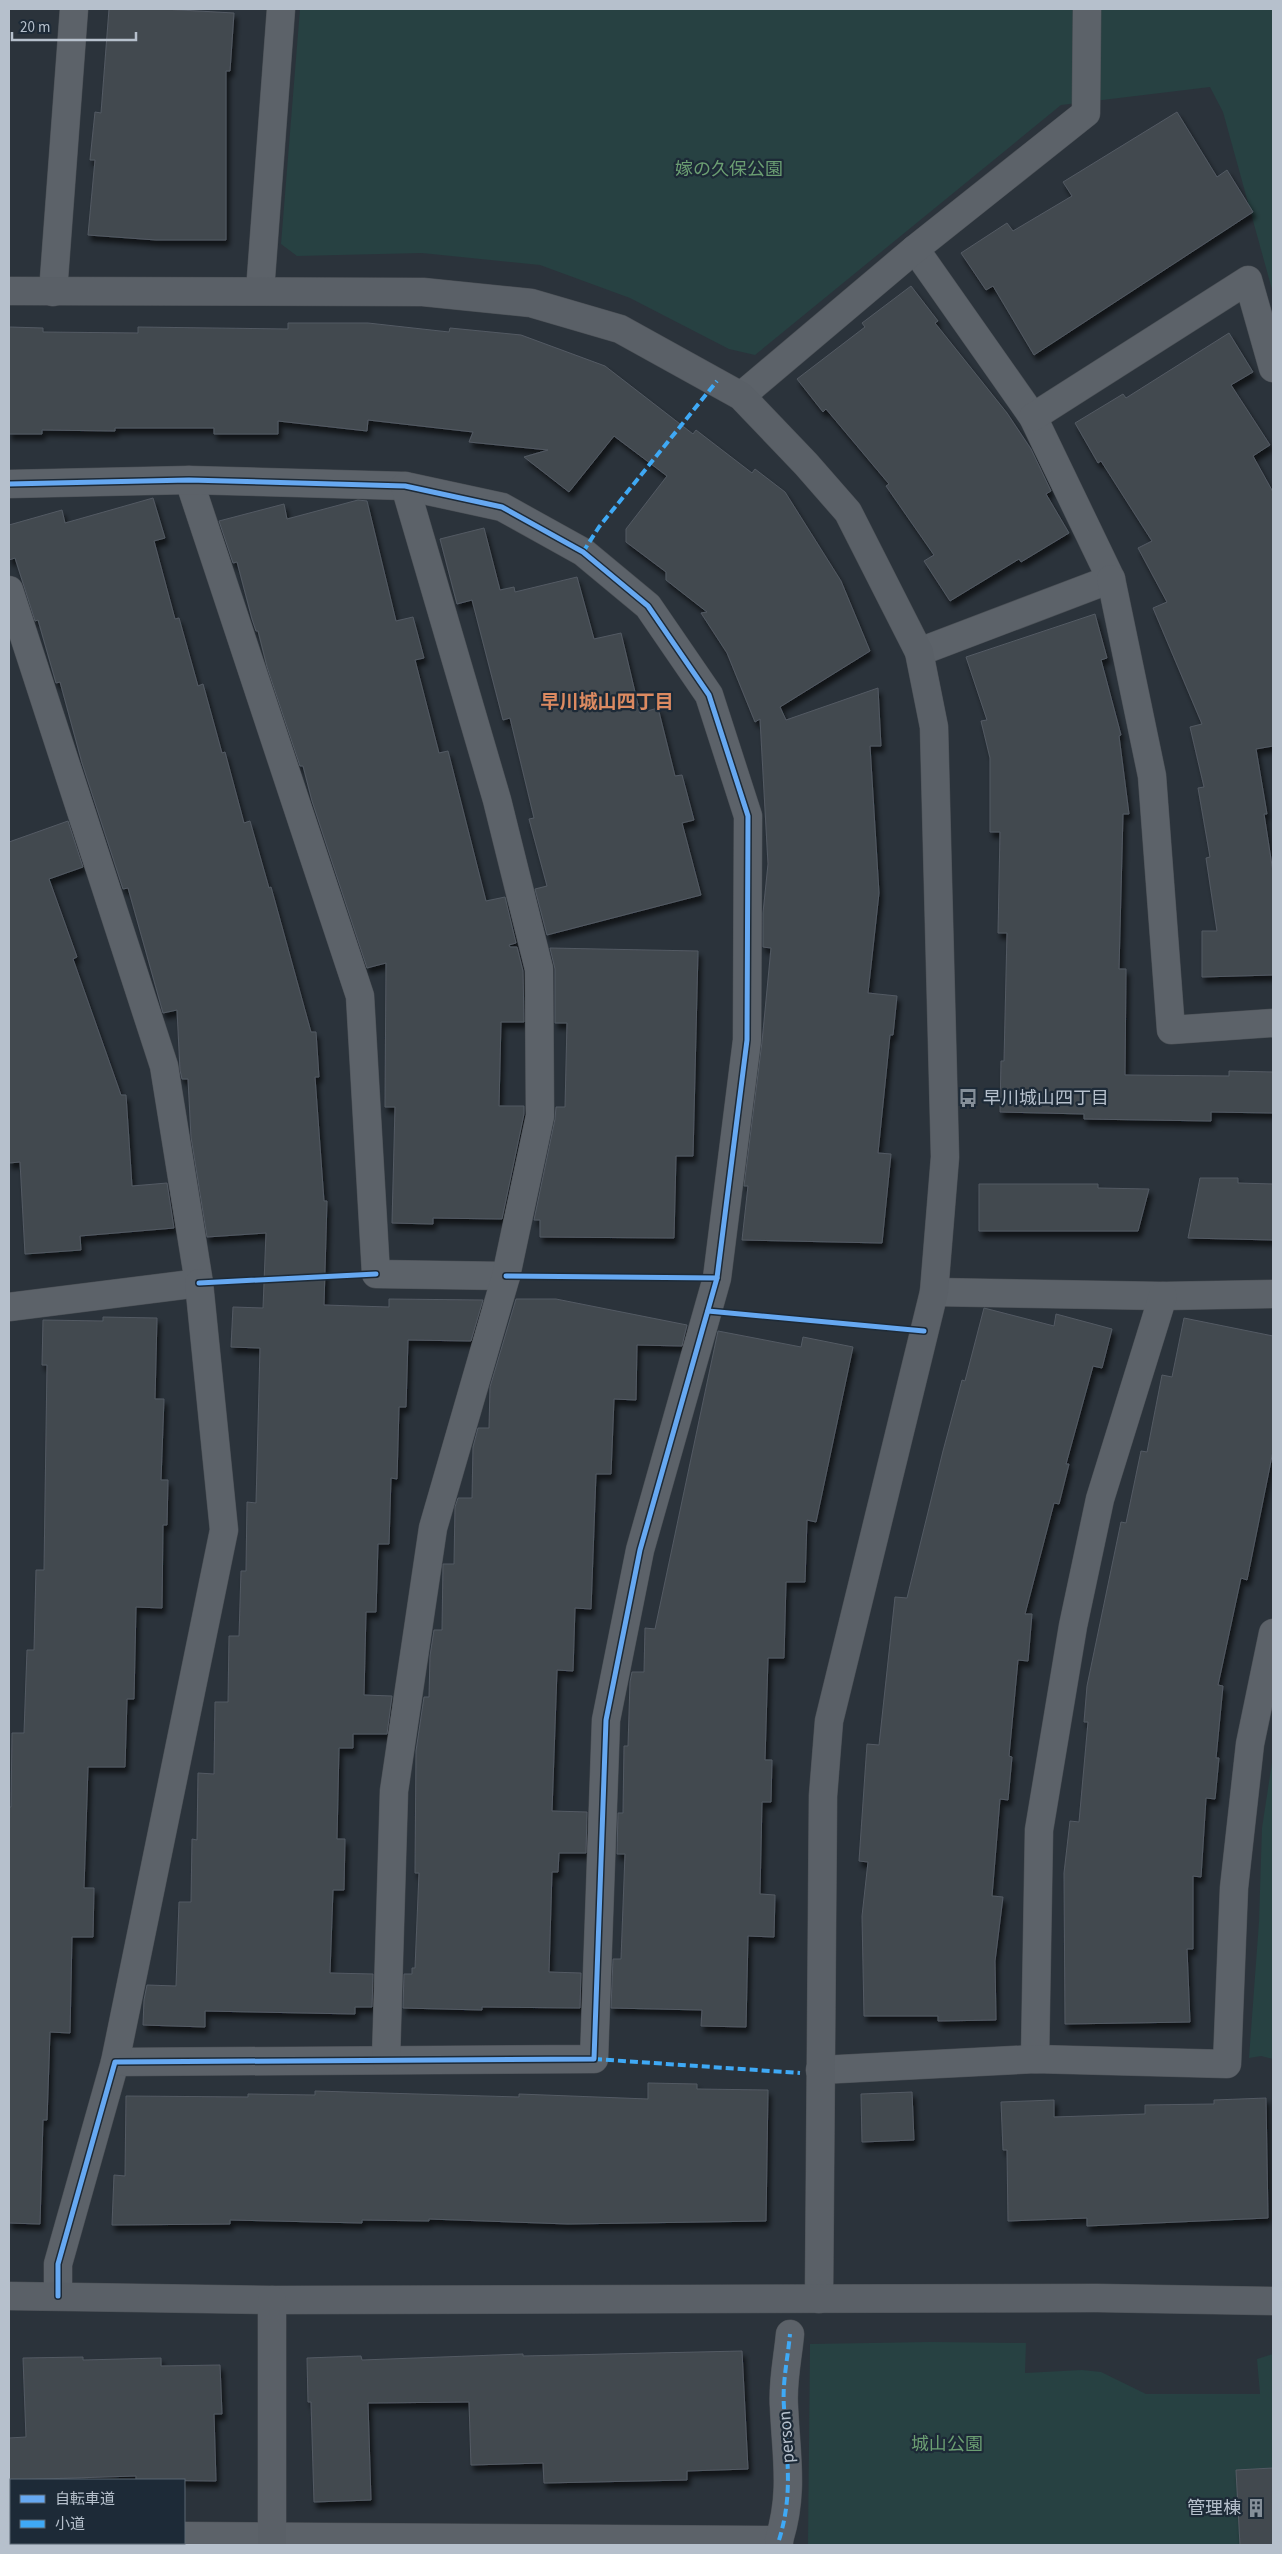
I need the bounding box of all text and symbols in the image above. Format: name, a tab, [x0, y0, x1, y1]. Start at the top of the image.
scale bar	[12, 10, 136, 42]
text: 20 m	[20, 17, 50, 38]
park label: 嫁の久保公園	[675, 157, 783, 182]
district label: 早川城山四丁目	[540, 689, 674, 716]
place label: 早川城山四丁目	[983, 1086, 1109, 1111]
bus stop icon: 早川城山四丁目	[957, 1087, 979, 1109]
street label: person	[772, 2410, 801, 2464]
park label: 城山公園	[911, 2432, 983, 2457]
legend	[10, 2479, 185, 2544]
text: 自転車道	[55, 2489, 115, 2510]
place label: 管理棟	[1187, 2496, 1241, 2521]
building icon: 管理棟	[1245, 2497, 1267, 2519]
text: 小道	[55, 2514, 85, 2535]

